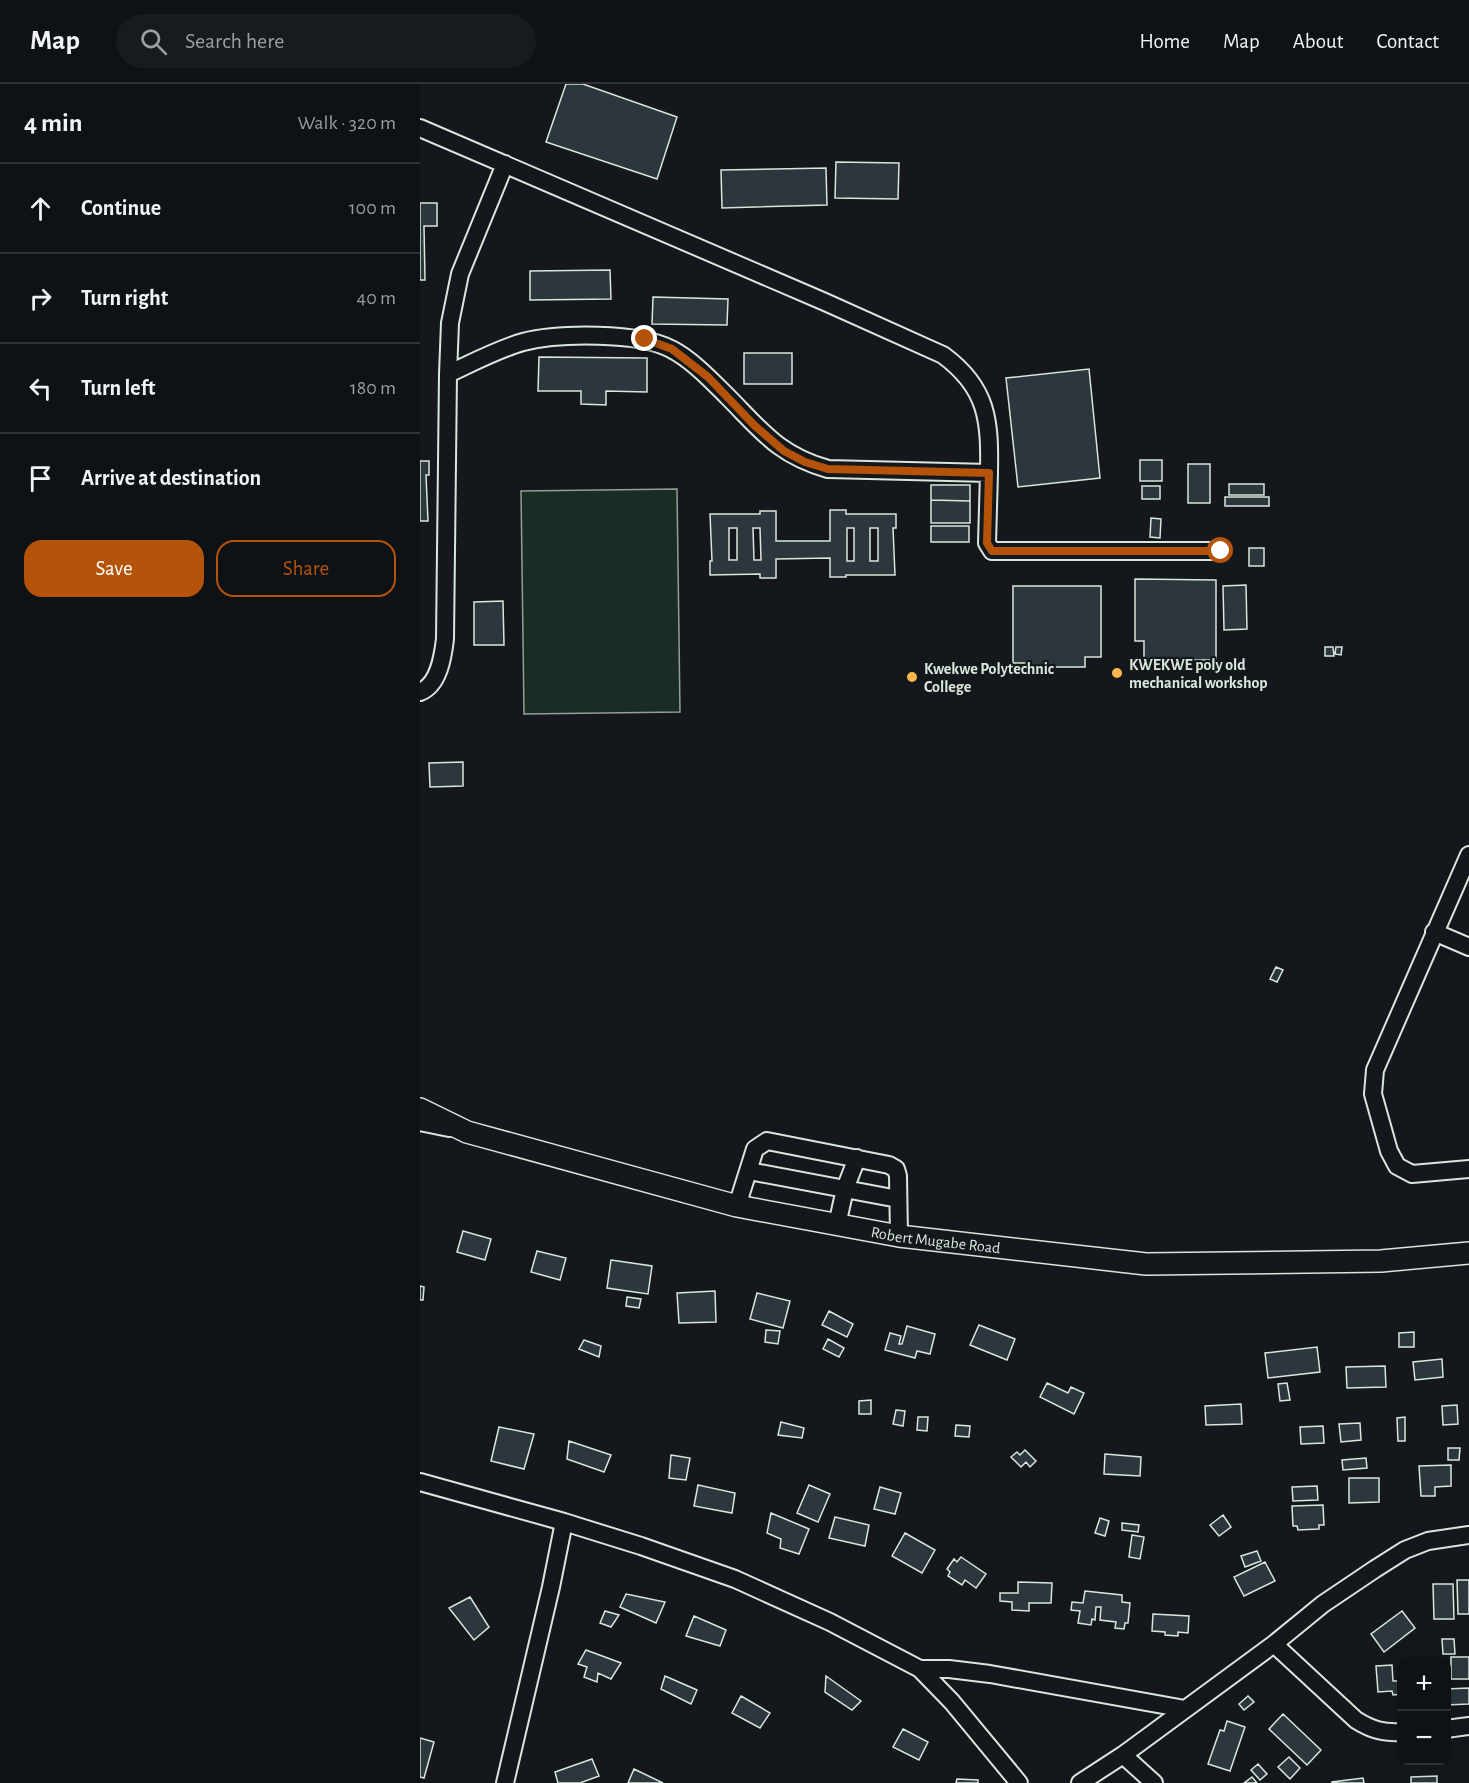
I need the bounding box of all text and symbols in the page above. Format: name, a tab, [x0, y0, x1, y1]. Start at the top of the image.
search box	[116, 14, 536, 68]
icon: search	[137, 25, 170, 58]
text: Map	[30, 27, 80, 55]
text: Search here	[185, 30, 284, 52]
text: Home	[1139, 31, 1190, 52]
text: Map	[1223, 31, 1260, 52]
text: About	[1293, 31, 1343, 52]
text: Contact	[1376, 31, 1439, 52]
text: 4 min	[24, 110, 83, 136]
text: Walk · 320 m	[298, 113, 396, 133]
icon: ahead	[24, 192, 57, 225]
text: Continue	[81, 197, 161, 219]
text: 100 m	[349, 198, 396, 218]
icon: right	[24, 282, 57, 315]
text: Turn right	[81, 287, 168, 309]
text: 40 m	[357, 288, 396, 308]
route end	[631, 325, 657, 351]
icon: left	[24, 372, 57, 405]
text: Turn left	[81, 377, 155, 399]
text: 180 m	[350, 378, 396, 398]
icon: arrive	[24, 462, 57, 495]
text: Arrive at destination	[81, 467, 261, 489]
route start	[1207, 537, 1233, 563]
button: Save	[24, 540, 204, 597]
button: Share	[216, 540, 396, 597]
place label: KWEKWE poly old mechanical workshop	[1129, 657, 1268, 691]
place label: Kwekwe Polytechnic College	[924, 661, 1054, 695]
marker: KWEKWE poly old mechanical workshop	[1110, 666, 1124, 680]
marker: Kwekwe Polytechnic College	[905, 670, 919, 684]
street label: Robert Mugabe Road	[870, 1224, 1001, 1256]
map controls	[1397, 1657, 1451, 1765]
button: +	[1397, 1657, 1451, 1711]
button: −	[1397, 1711, 1451, 1765]

